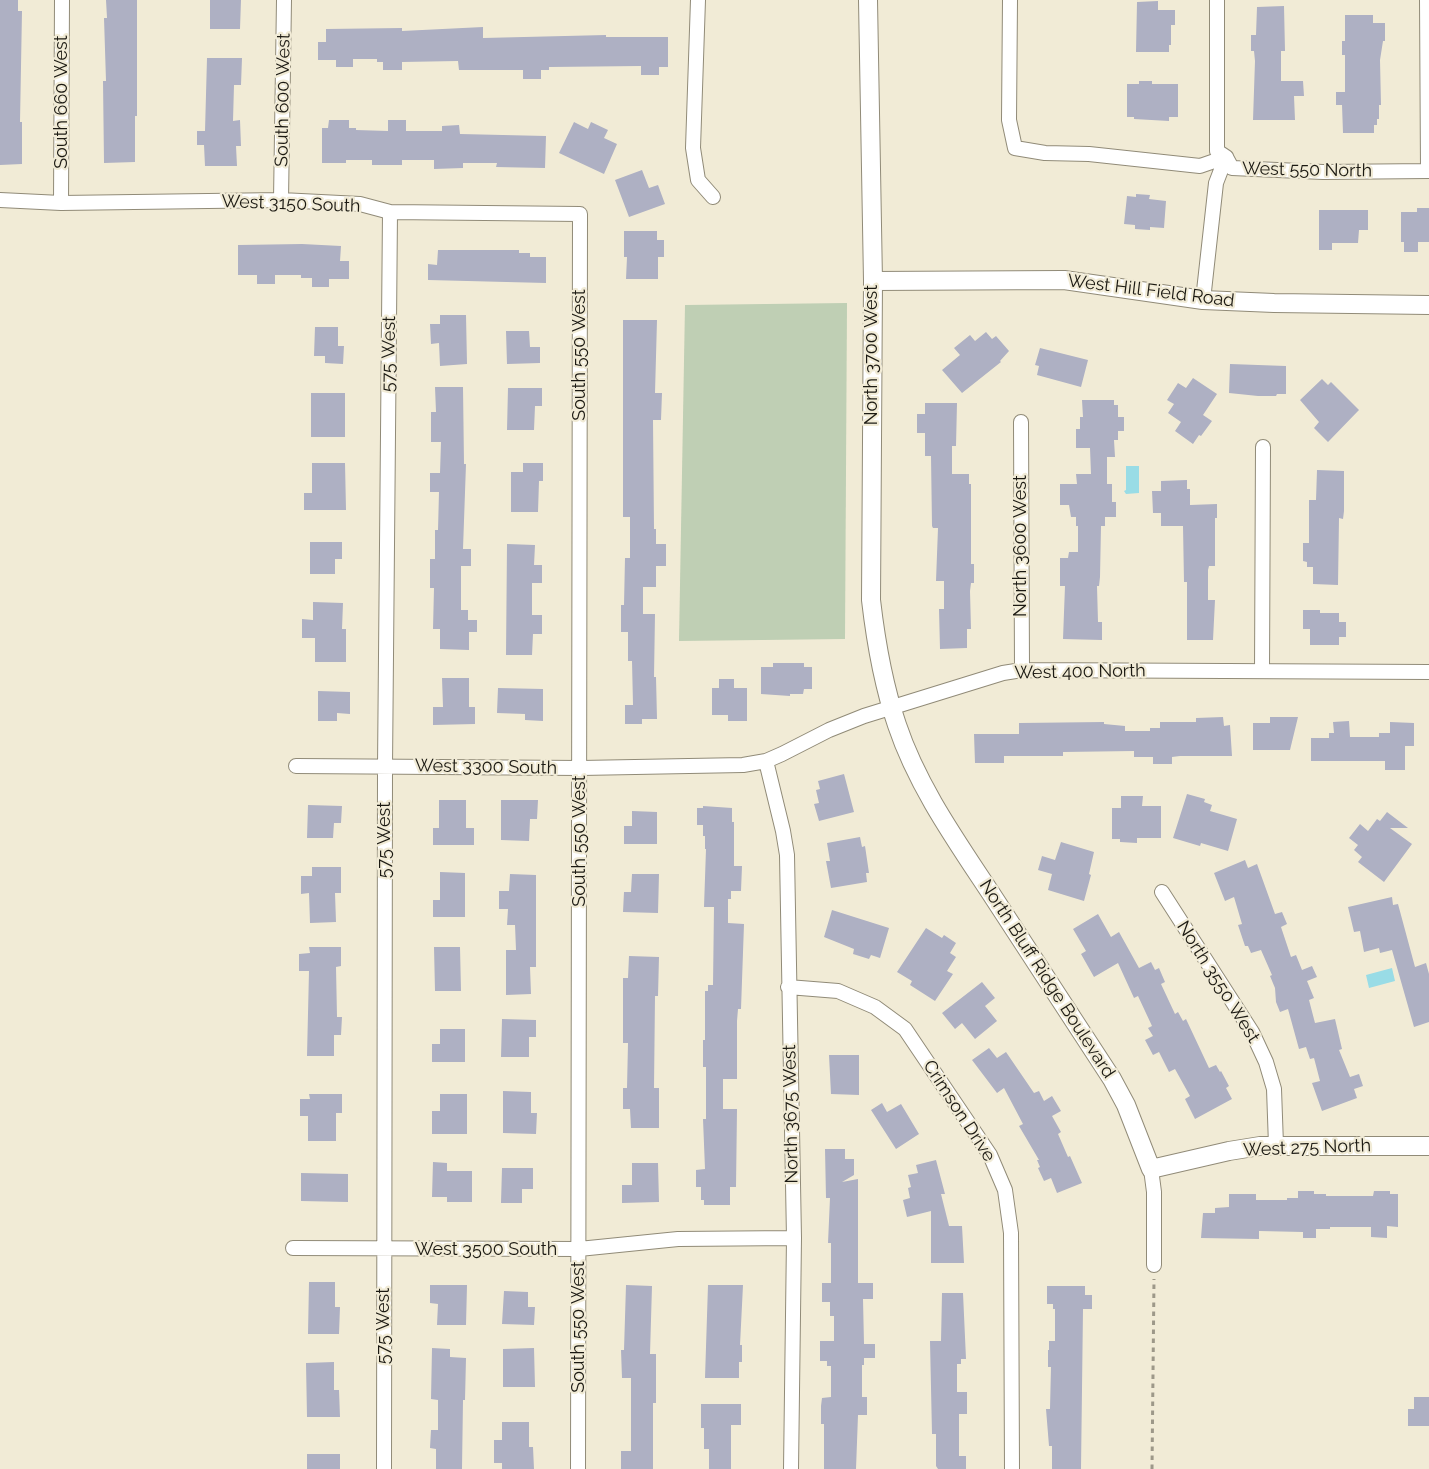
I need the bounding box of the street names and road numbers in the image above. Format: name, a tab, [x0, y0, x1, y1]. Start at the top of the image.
street label: South 600 West	[271, 33, 295, 167]
street label: South 660 West	[51, 35, 73, 169]
street label: West 550 North	[1242, 158, 1372, 182]
street label: West 3150 South	[221, 191, 361, 217]
street label: West Hill Field Road	[1066, 270, 1236, 312]
street label: North 3700 West	[861, 285, 883, 425]
street label: South 550 West	[569, 289, 591, 421]
street label: 575 West	[378, 316, 400, 392]
street label: North 3600 West	[1010, 475, 1032, 617]
street label: West 400 North	[1014, 660, 1146, 684]
street label: West 3300 South	[415, 755, 557, 779]
street label: South 550 West	[569, 775, 591, 907]
street label: 575 West	[374, 802, 396, 878]
street label: North Bluff Ridge Boulevard	[975, 876, 1119, 1082]
street label: North 3550 West	[1172, 917, 1264, 1047]
street label: North 3675 West	[779, 1044, 803, 1184]
street label: Crimson Drive	[918, 1056, 1000, 1166]
street label: West 275 North	[1243, 1135, 1371, 1161]
street label: West 3500 South	[415, 1239, 557, 1261]
street label: South 550 West	[568, 1261, 590, 1393]
street label: 575 West	[373, 1288, 395, 1364]

